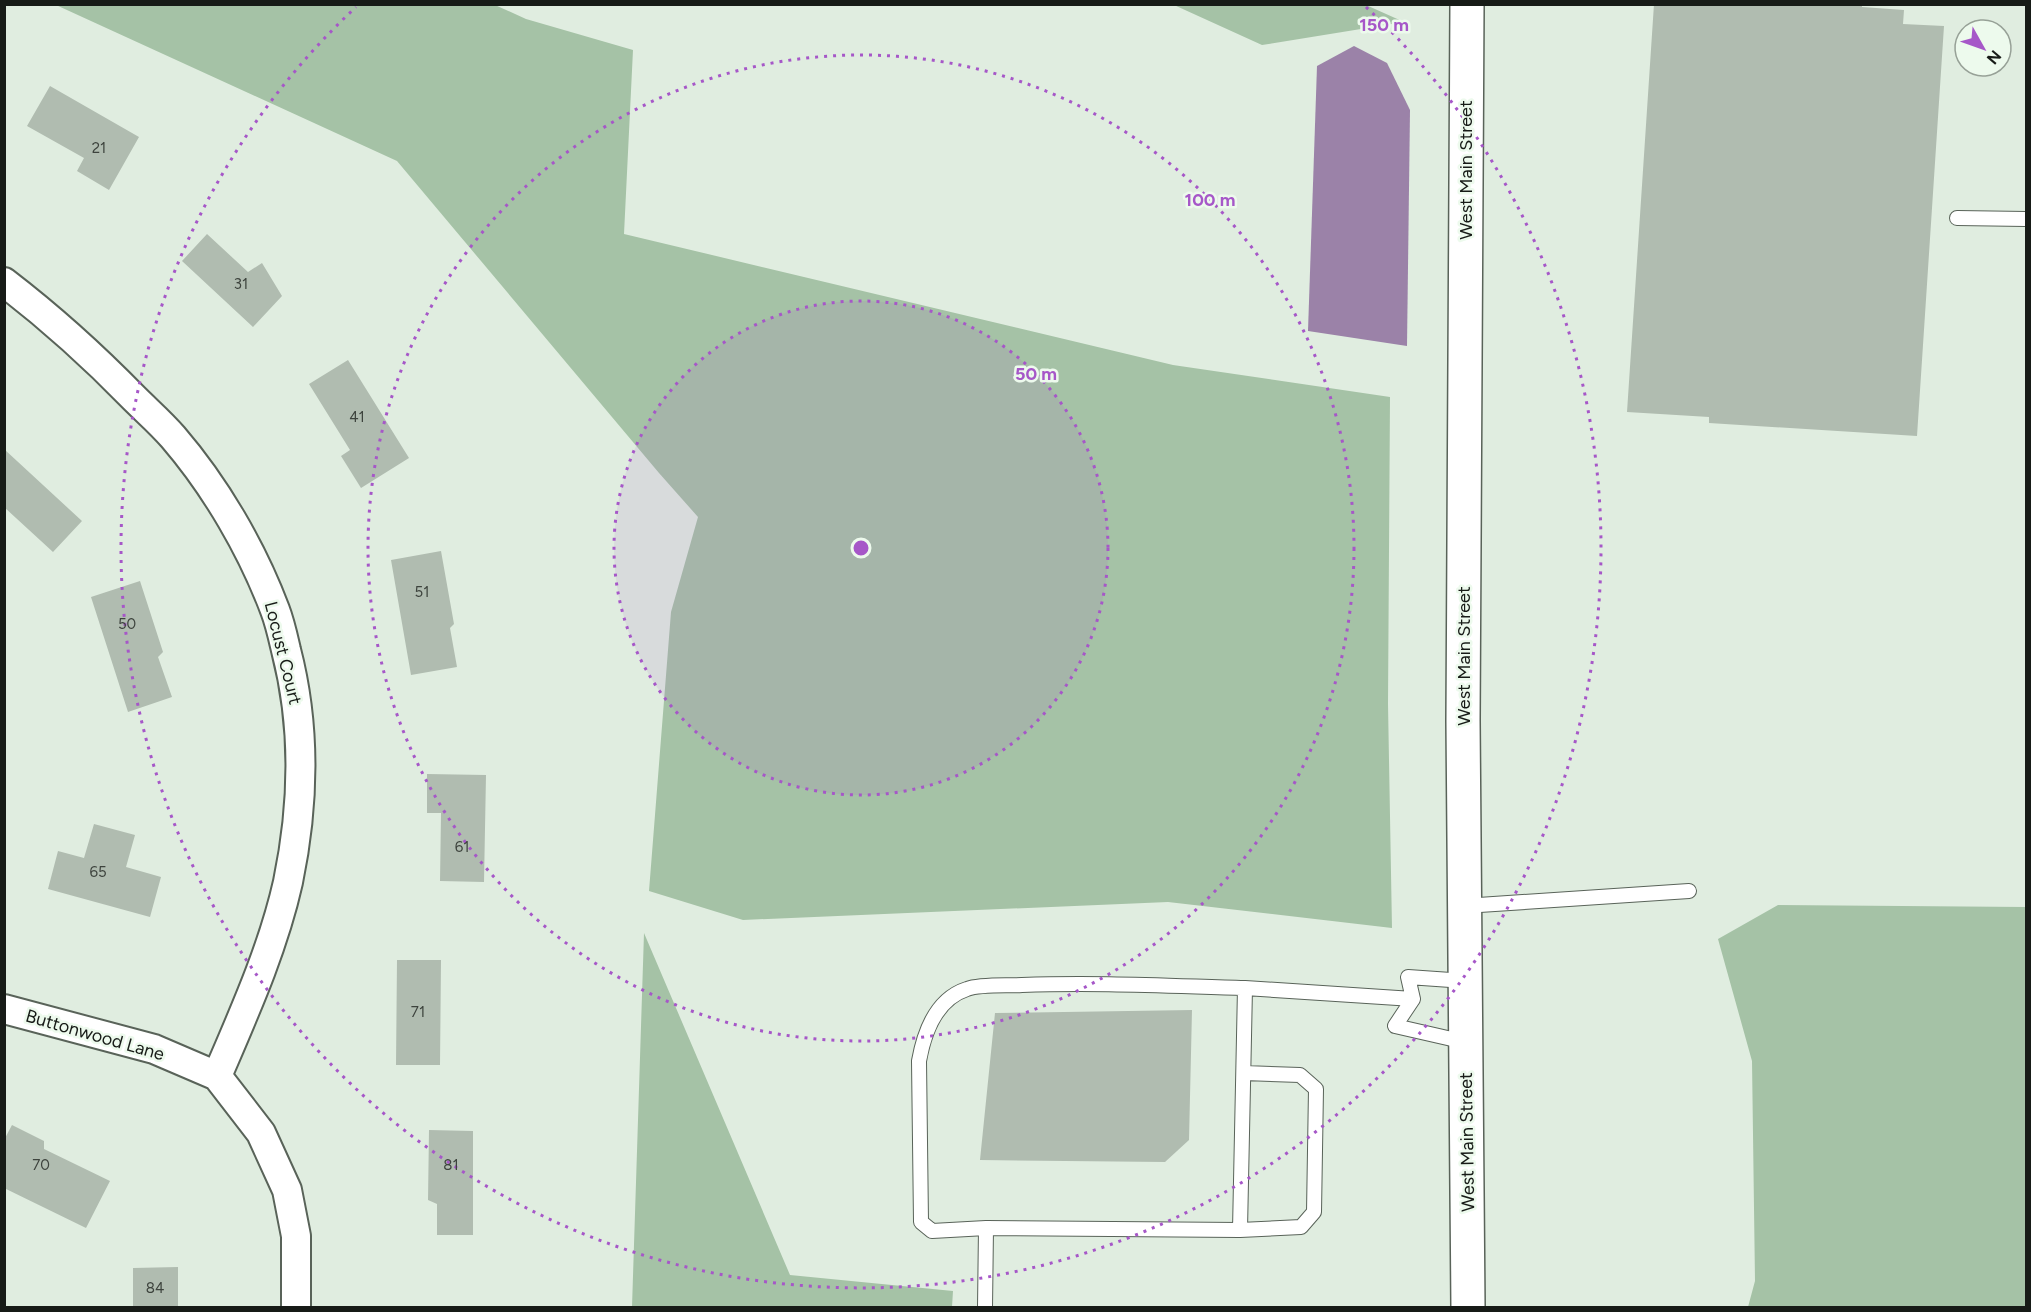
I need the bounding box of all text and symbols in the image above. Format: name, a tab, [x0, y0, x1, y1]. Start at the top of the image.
text: 150 m	[1359, 14, 1409, 36]
north arrow	[1953, 18, 2013, 78]
text: N	[1983, 46, 2005, 68]
street label: West Main Street	[1455, 100, 1477, 240]
house number: 21	[92, 139, 106, 157]
text: 100 m	[1185, 189, 1235, 211]
house number: 31	[234, 275, 248, 293]
text: 50 m	[1015, 363, 1057, 385]
house number: 41	[349, 408, 365, 426]
centre of rings	[851, 538, 871, 558]
house number: 51	[415, 583, 429, 601]
street label: West Main Street	[1453, 586, 1475, 726]
street label: Locust Court	[260, 599, 306, 707]
house number: 50	[118, 615, 136, 633]
house number: 61	[455, 838, 469, 856]
house number: 65	[89, 863, 107, 881]
house number: 71	[411, 1003, 425, 1021]
street label: Buttonwood Lane	[23, 1005, 167, 1065]
street label: West Main Street	[1455, 1072, 1479, 1212]
house number: 70	[32, 1156, 50, 1174]
house number: 81	[443, 1156, 459, 1174]
house number: 84	[146, 1279, 164, 1297]

